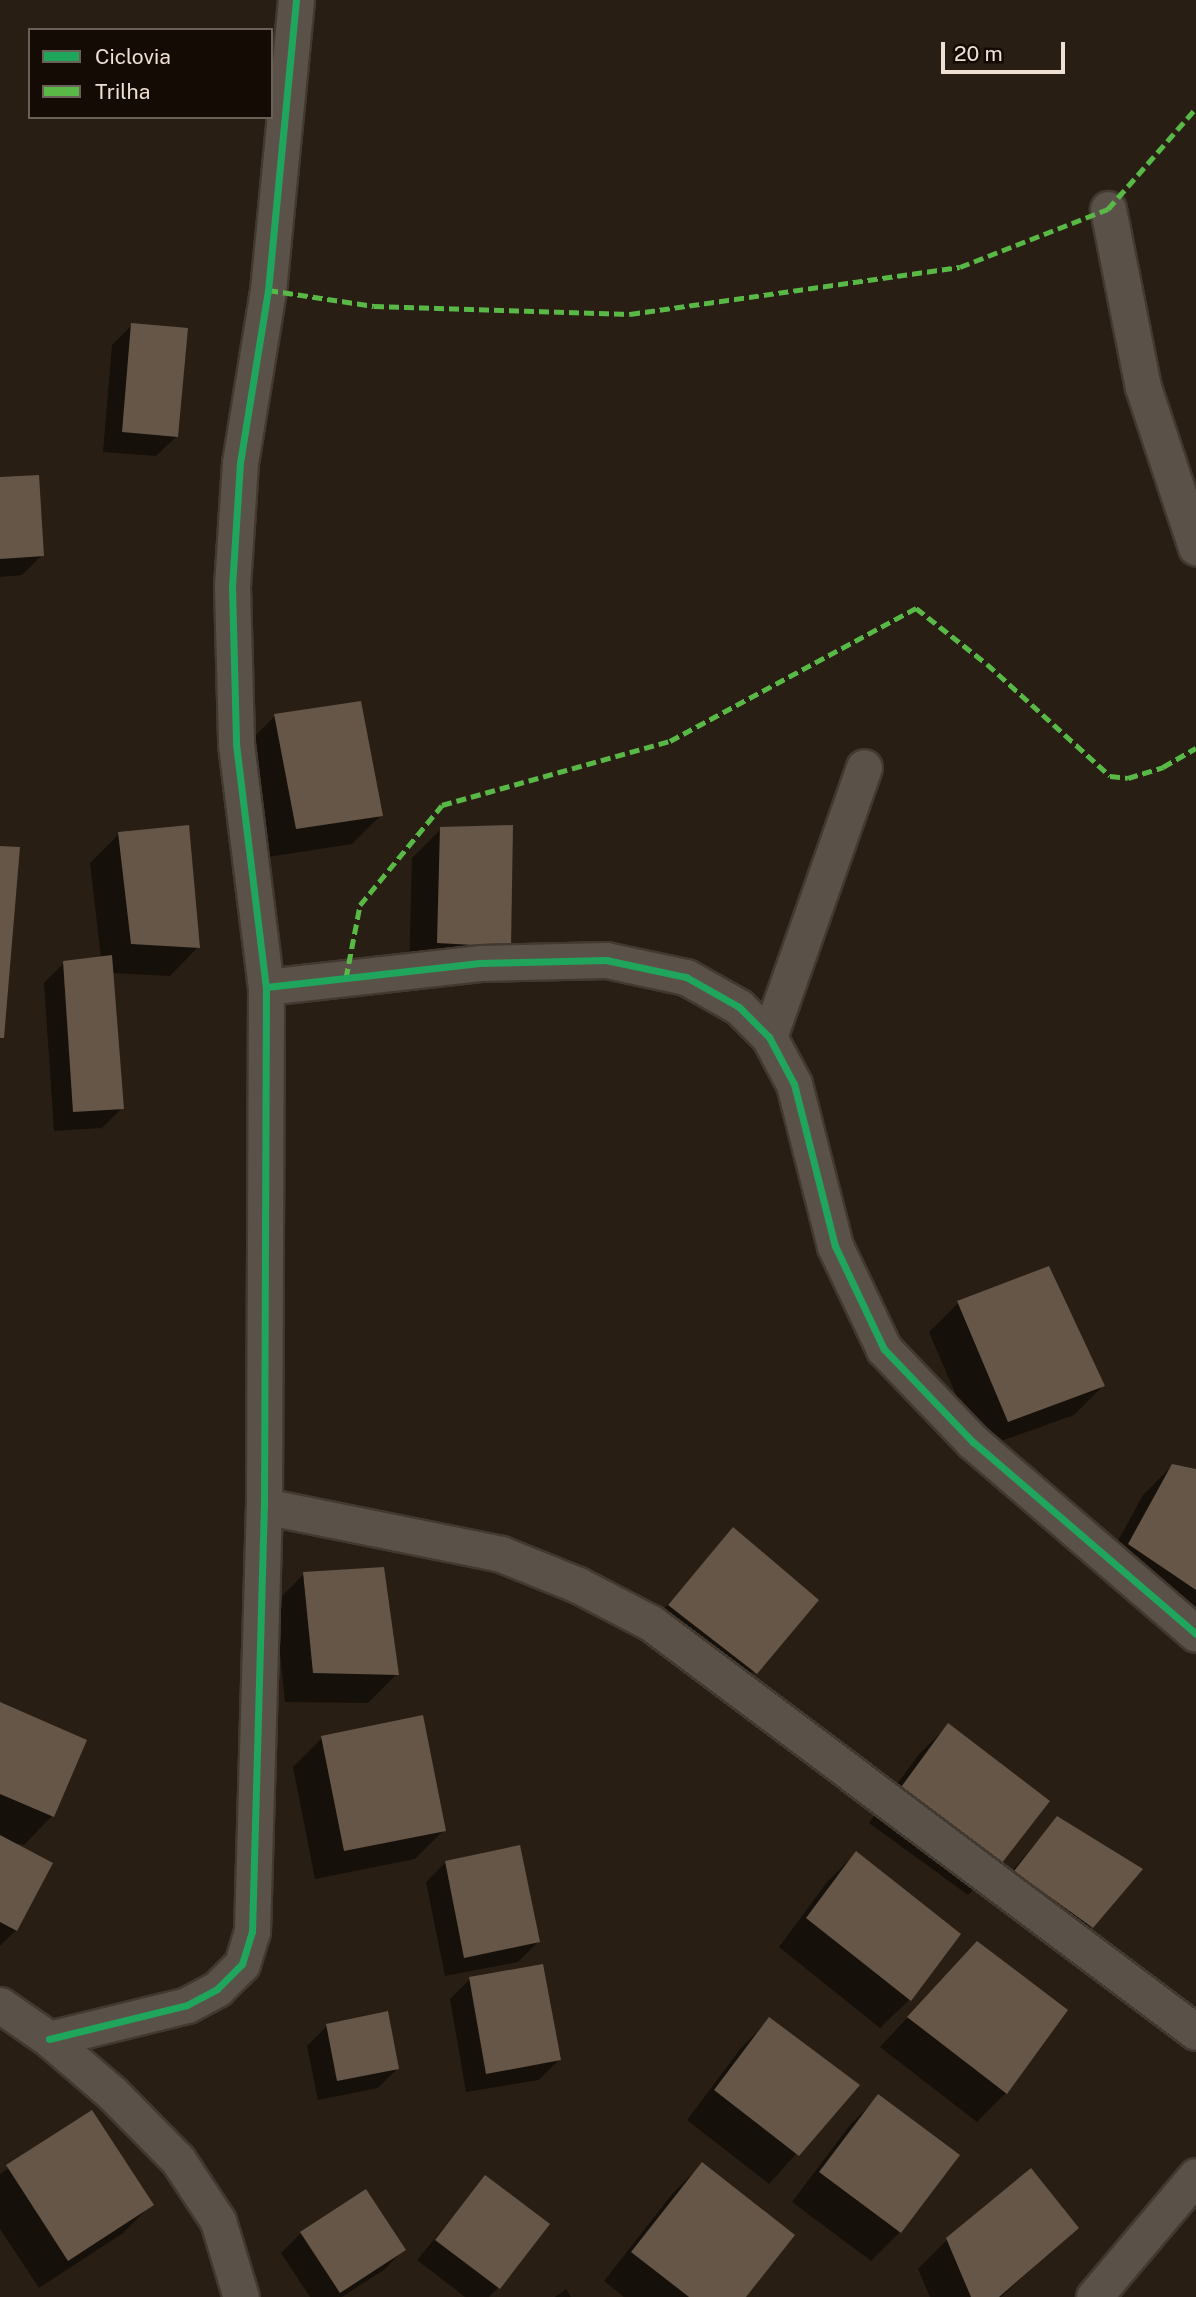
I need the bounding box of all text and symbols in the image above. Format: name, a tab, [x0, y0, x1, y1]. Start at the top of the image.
legend	[28, 28, 273, 119]
scale bar	[944, 28, 1068, 72]
text: 20 m	[954, 41, 1003, 66]
text: Ciclovia	[95, 44, 171, 69]
text: Trilha	[95, 79, 150, 104]

